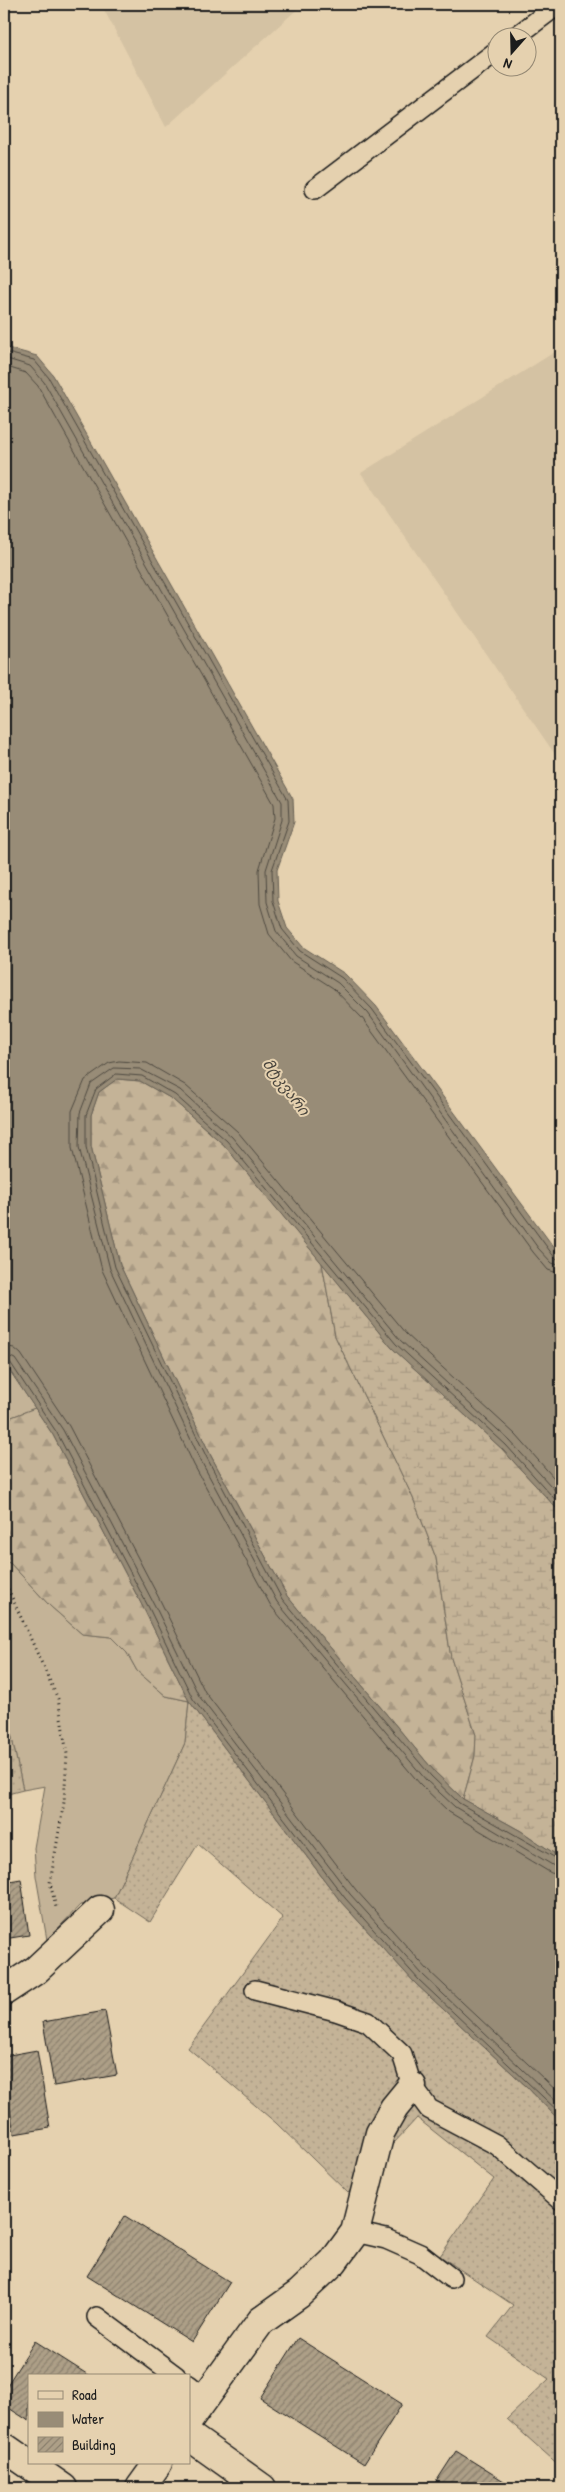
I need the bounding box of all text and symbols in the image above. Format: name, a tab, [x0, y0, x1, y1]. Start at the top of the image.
north arrow	[488, 28, 538, 78]
text: N	[500, 54, 514, 75]
water label: მტკვარი	[258, 1054, 316, 1121]
legend	[28, 2374, 190, 2464]
text: Road	[72, 2384, 97, 2405]
text: Water	[72, 2408, 104, 2429]
text: Building	[72, 2434, 116, 2455]

